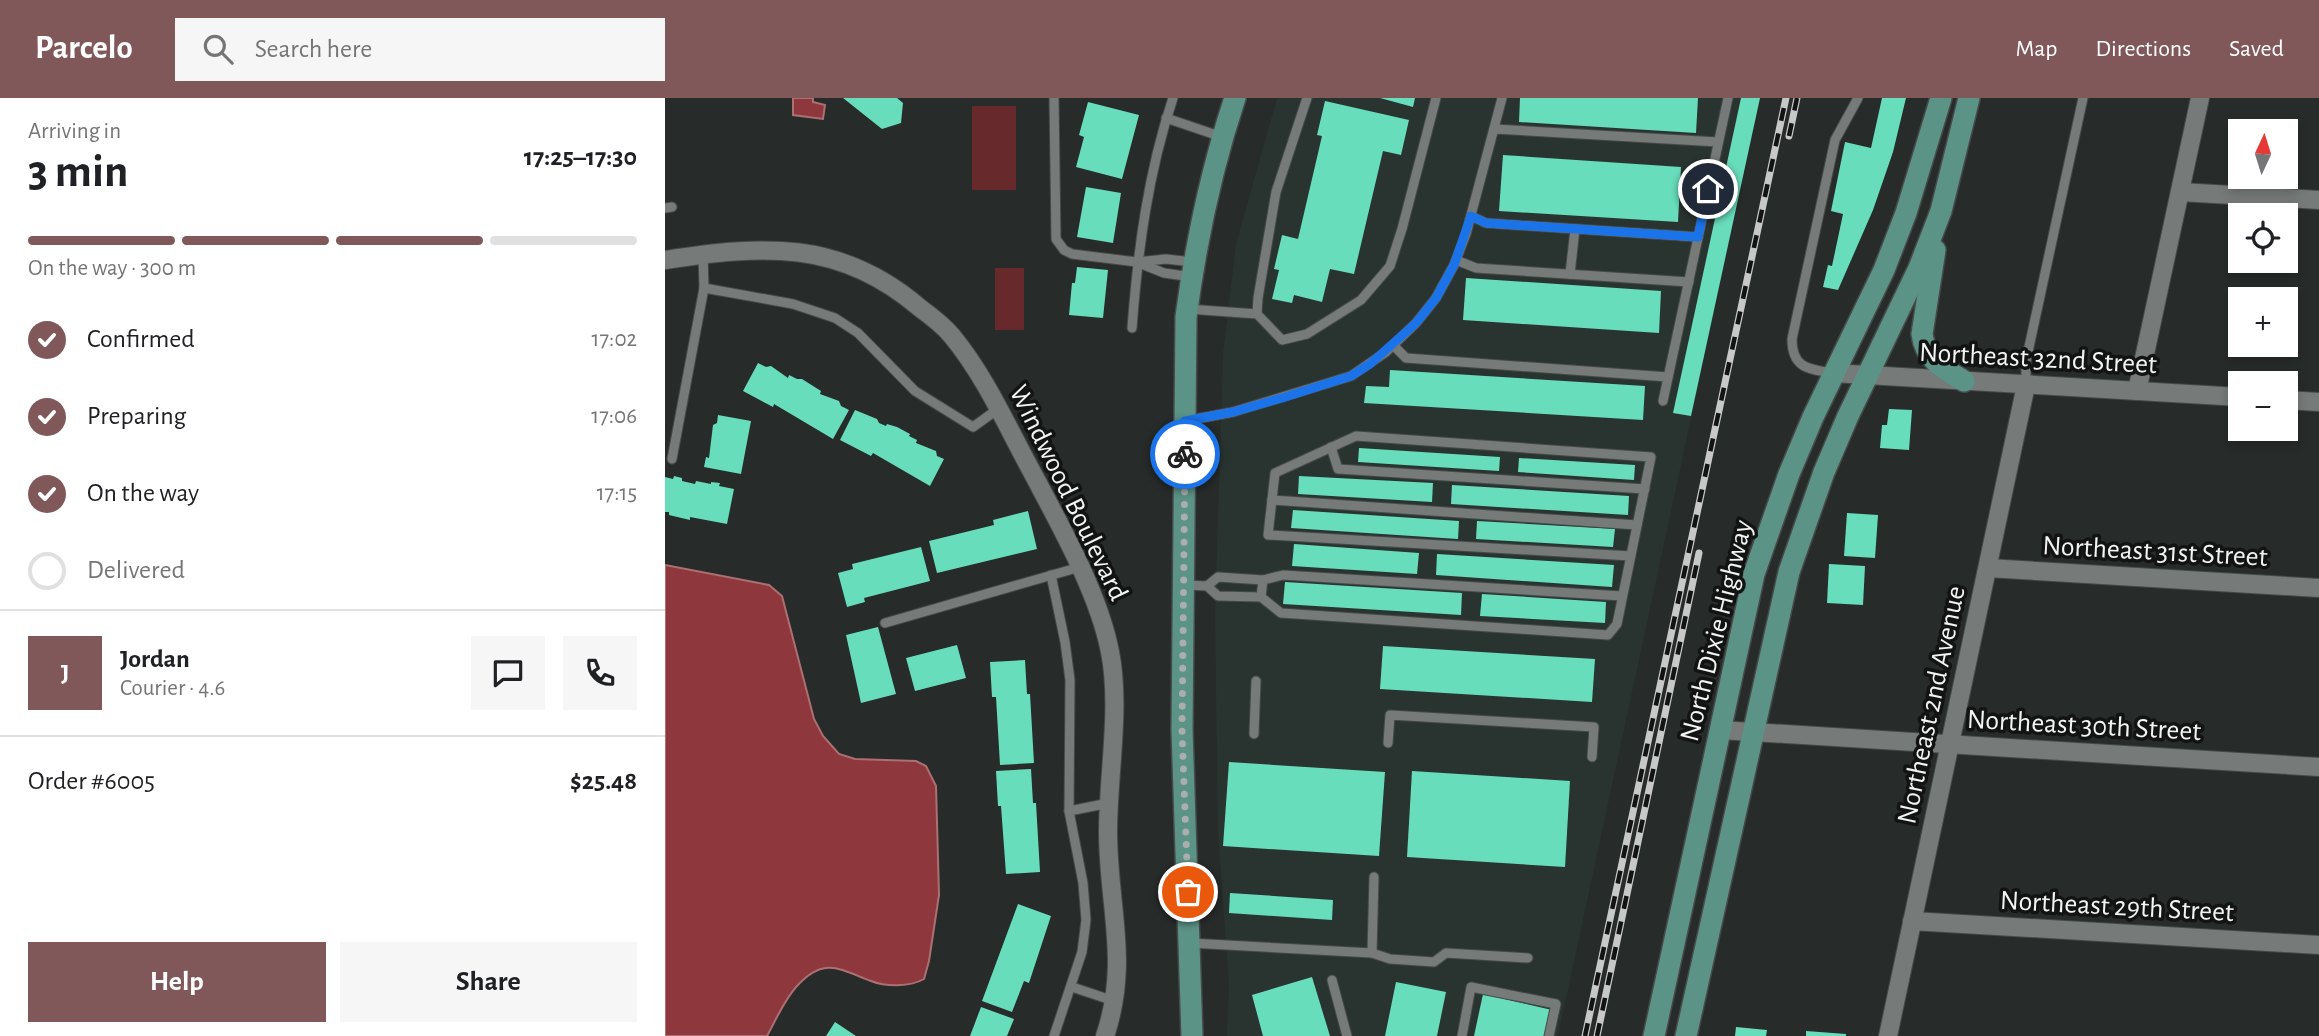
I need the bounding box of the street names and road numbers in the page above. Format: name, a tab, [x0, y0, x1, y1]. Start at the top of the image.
street label: Northeast 32nd Street	[1918, 339, 2158, 379]
street label: Windwood Boulevard	[1004, 381, 1132, 605]
street label: North Dixie Highway	[1676, 517, 1758, 745]
street label: Northeast 31st Street	[2042, 532, 2268, 572]
street label: Northeast 2nd Avenue	[1893, 584, 1971, 826]
street label: Northeast 30th Street	[1966, 706, 2202, 746]
street label: Northeast 29th Street	[1999, 887, 2235, 927]

